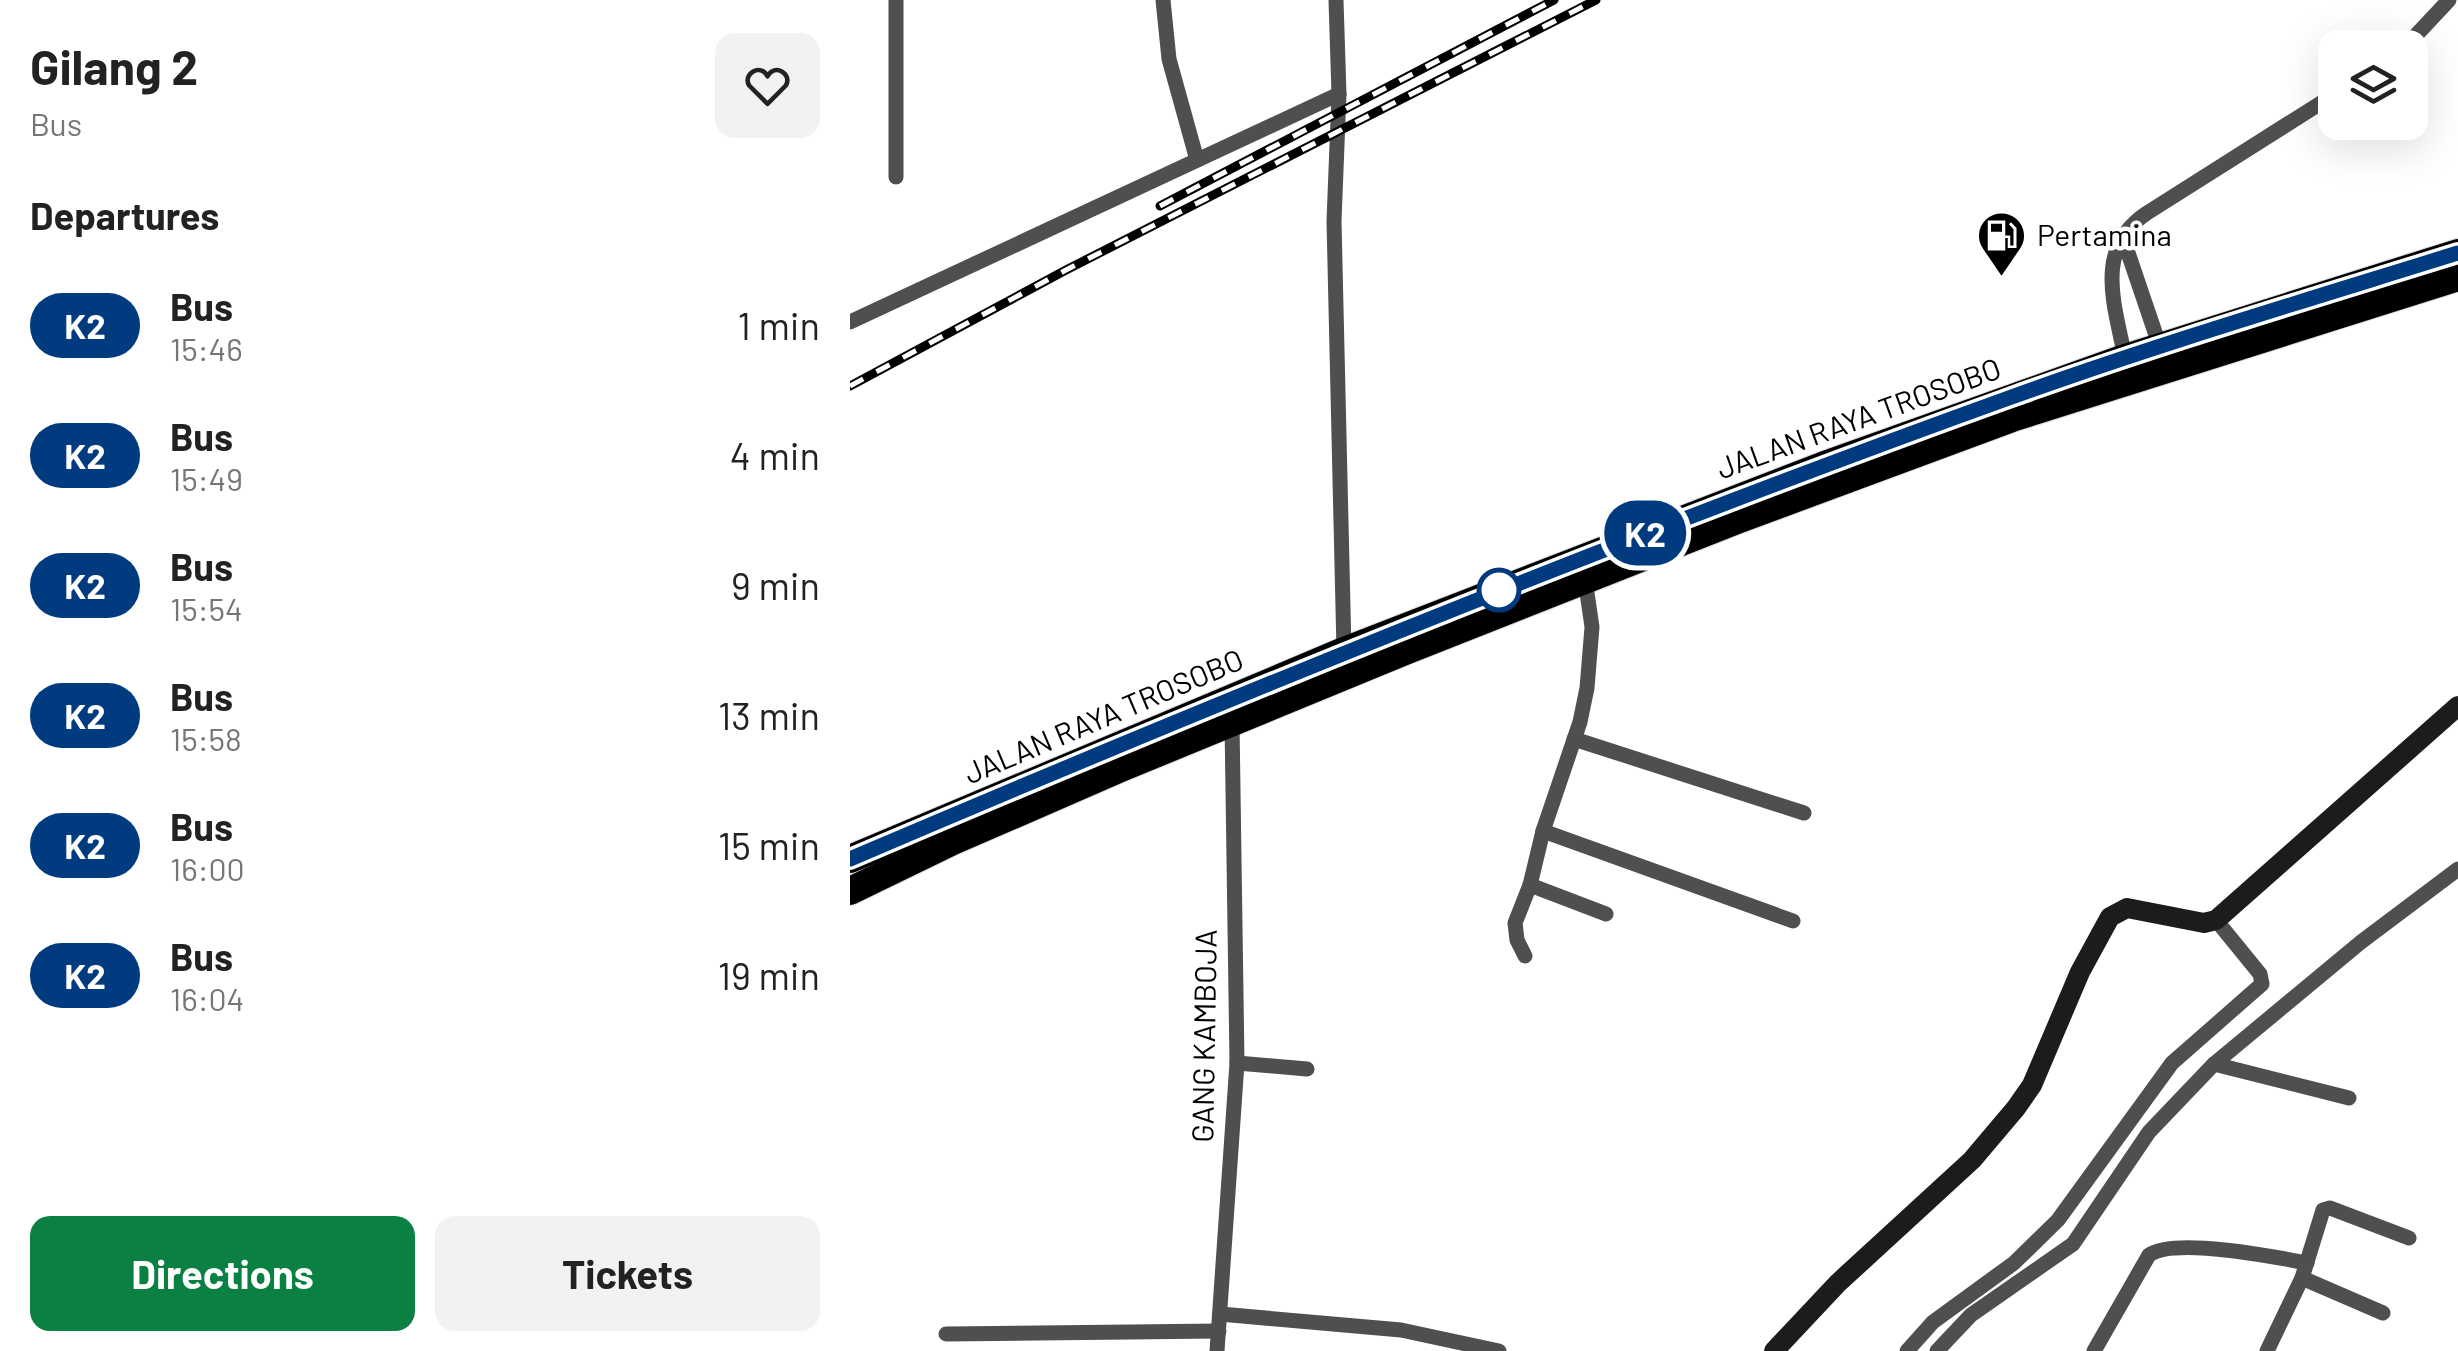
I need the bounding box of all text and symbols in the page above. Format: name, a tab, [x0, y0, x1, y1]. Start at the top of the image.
map controls	[2318, 30, 2428, 140]
button: layers	[2318, 30, 2428, 140]
button: heart	[715, 33, 820, 138]
text: Gilang 2	[30, 37, 198, 95]
text: Bus	[30, 104, 82, 142]
text: Departures	[30, 192, 219, 238]
fuel station icon: Pertamina	[1976, 210, 2028, 278]
place label: Pertamina	[2037, 216, 2172, 252]
text: Bus	[170, 283, 233, 329]
text: 1 min	[738, 302, 820, 348]
text: K2	[64, 304, 106, 346]
text: 15:46	[170, 329, 243, 367]
street label: JALAN RAYA TROSOBO	[1711, 349, 2005, 485]
text: Bus	[170, 413, 233, 459]
text: 4 min	[730, 432, 820, 478]
text: K2	[64, 434, 106, 476]
text: 15:49	[170, 459, 243, 497]
line badge: K2	[1600, 500, 1690, 566]
text: K2	[1624, 512, 1666, 554]
text: Bus	[170, 543, 233, 589]
text: 9 min	[731, 562, 820, 608]
text: K2	[64, 564, 106, 606]
unlabelled marker	[1478, 569, 1520, 611]
text: 15:54	[170, 589, 243, 627]
street label: JALAN RAYA TROSOBO	[958, 640, 1248, 790]
text: Bus	[170, 673, 233, 719]
text: 13 min	[718, 692, 820, 738]
text: K2	[64, 694, 106, 736]
text: 15:58	[170, 719, 242, 757]
text: Bus	[170, 803, 233, 849]
text: 15 min	[718, 822, 820, 868]
text: K2	[64, 824, 106, 866]
text: 16:00	[170, 849, 245, 887]
street label: GANG KAMBOJA	[1183, 929, 1223, 1143]
text: Bus	[170, 933, 233, 979]
text: 19 min	[718, 952, 820, 998]
text: K2	[64, 954, 106, 996]
text: 16:04	[170, 979, 244, 1017]
button: Directions	[30, 1216, 415, 1331]
button: Tickets	[435, 1216, 820, 1331]

